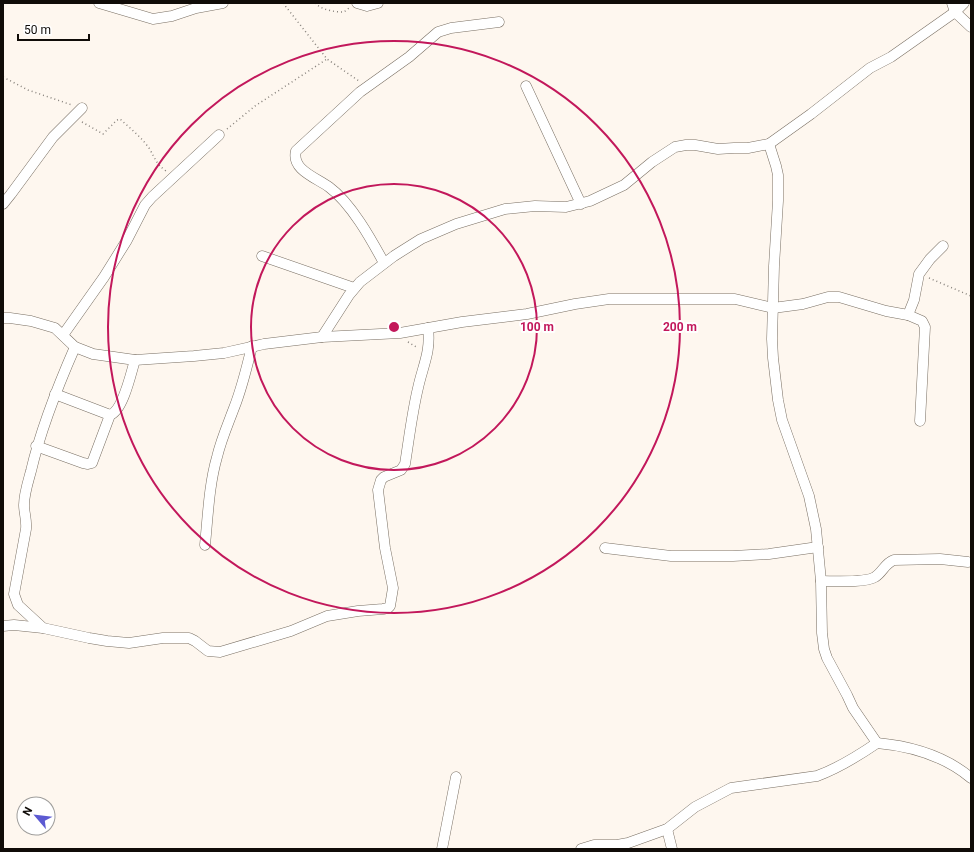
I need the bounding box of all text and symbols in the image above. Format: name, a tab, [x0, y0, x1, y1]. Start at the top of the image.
scale bar	[18, 16, 89, 42]
text: 50 m	[24, 23, 51, 37]
centre of rings	[387, 320, 401, 334]
text: 100 m	[520, 320, 554, 334]
text: 200 m	[663, 320, 697, 334]
north arrow	[16, 796, 56, 836]
text: N	[20, 805, 35, 818]

